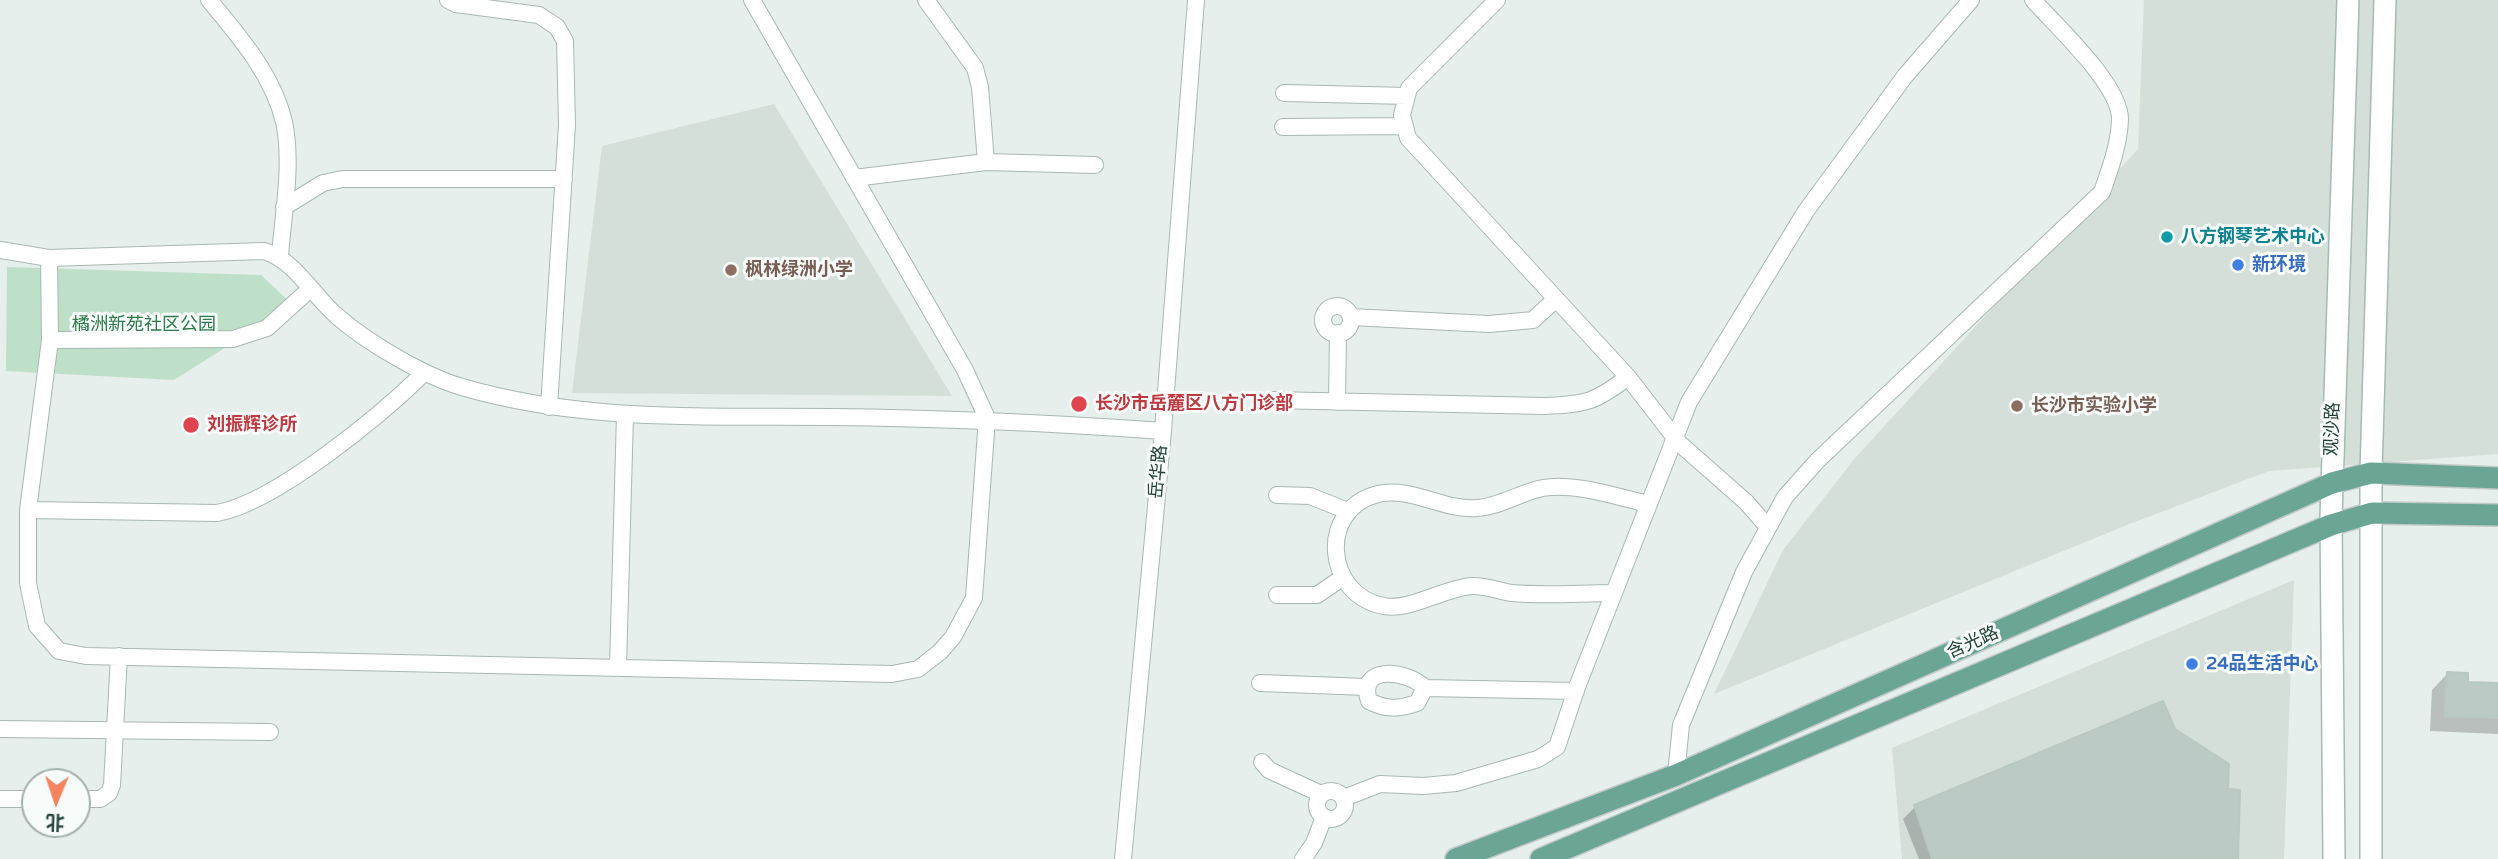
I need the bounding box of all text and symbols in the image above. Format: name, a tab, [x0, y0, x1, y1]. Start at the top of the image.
place label: 八方钢琴艺术中心	[2181, 226, 2325, 248]
marker: 八方钢琴艺术中心	[2159, 229, 2175, 245]
place label: 新环境	[2252, 254, 2306, 276]
marker: 新环境	[2230, 257, 2246, 273]
place label: 枫林绿洲小学	[745, 259, 853, 281]
marker: 枫林绿洲小学	[723, 262, 739, 278]
park label: 橘洲新苑社区公园	[72, 314, 216, 336]
place label: 长沙市岳麓区八方门诊部	[1095, 393, 1293, 415]
marker: 长沙市岳麓区八方门诊部	[1069, 394, 1089, 414]
place label: 长沙市实验小学	[2031, 395, 2157, 417]
marker: 长沙市实验小学	[2009, 398, 2025, 414]
street label: 观沙路	[2321, 402, 2345, 456]
place label: 刘振辉诊所	[207, 414, 297, 436]
marker: 刘振辉诊所	[181, 415, 201, 435]
street label: 岳华路	[1146, 444, 1172, 500]
street label: 含光路	[1944, 622, 2002, 664]
place label: 24品生活中心	[2206, 653, 2319, 675]
marker: 24品生活中心	[2184, 656, 2200, 672]
north arrow	[21, 768, 91, 838]
text: 北	[45, 811, 65, 833]

